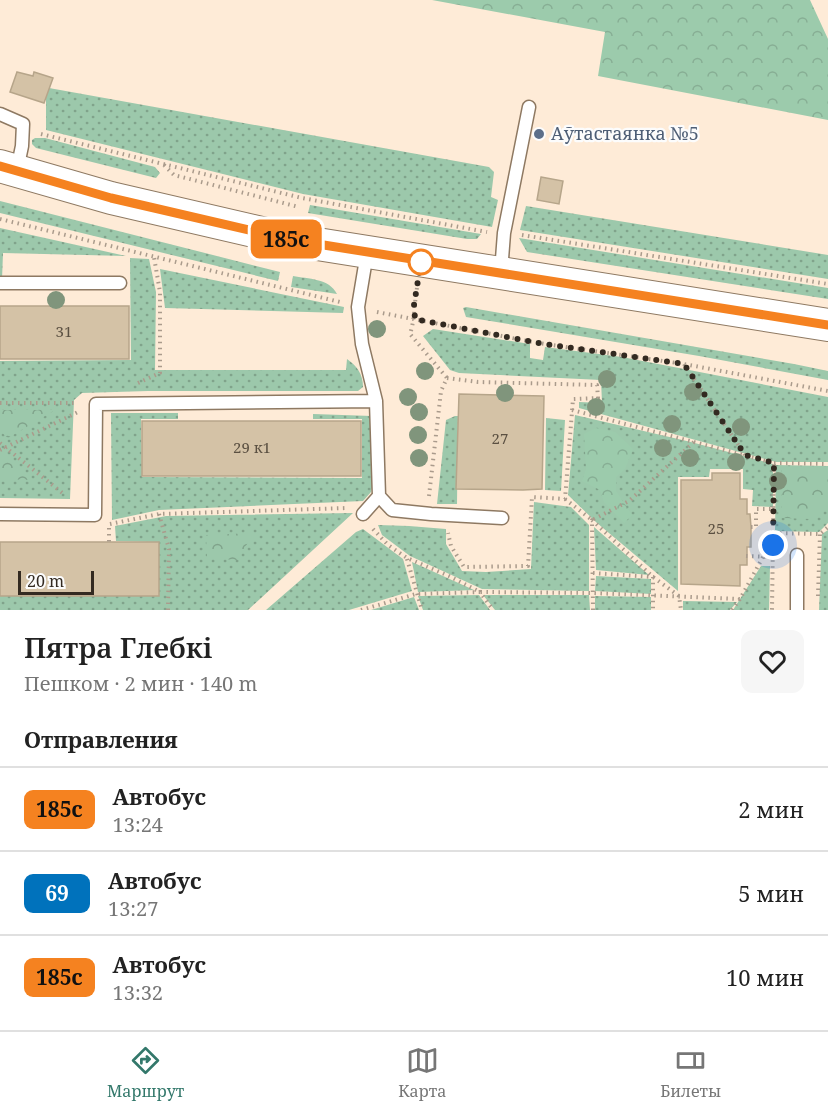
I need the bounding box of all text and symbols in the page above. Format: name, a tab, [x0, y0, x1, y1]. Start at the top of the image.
place label: Аўтастаянка №5	[551, 121, 699, 145]
marker: Аўтастаянка №5	[532, 127, 546, 141]
line badge: 185с	[244, 220, 328, 258]
text: 185с	[263, 225, 309, 253]
unlabelled marker	[408, 249, 434, 275]
house number: 31	[56, 321, 72, 341]
house number: 27	[492, 428, 508, 448]
house number: 29 к1	[233, 437, 271, 457]
house number: 25	[708, 518, 724, 538]
your location	[758, 530, 788, 560]
scale bar	[18, 568, 94, 596]
text: 20 m	[27, 570, 64, 592]
text: Пятра Глебкі	[24, 628, 213, 666]
button: heart	[741, 630, 804, 693]
text: Пешком · 2 мин · 140 m	[24, 670, 257, 697]
text: Отправления	[24, 724, 178, 754]
text: Автобус	[113, 781, 206, 811]
text: 2 мин	[738, 794, 804, 824]
text: 185с	[36, 795, 83, 823]
text: 13:24	[113, 811, 163, 838]
text: Автобус	[108, 865, 201, 895]
text: 5 мин	[738, 878, 804, 908]
text: 69	[45, 879, 69, 907]
text: 13:27	[108, 895, 158, 922]
text: Автобус	[113, 949, 206, 979]
text: 10 мин	[726, 962, 804, 992]
text: 185с	[36, 963, 83, 991]
text: 13:32	[113, 979, 163, 1006]
tab: Маршрут	[107, 1044, 184, 1102]
tab: Карта	[398, 1044, 446, 1102]
tab: Билеты	[660, 1044, 721, 1102]

